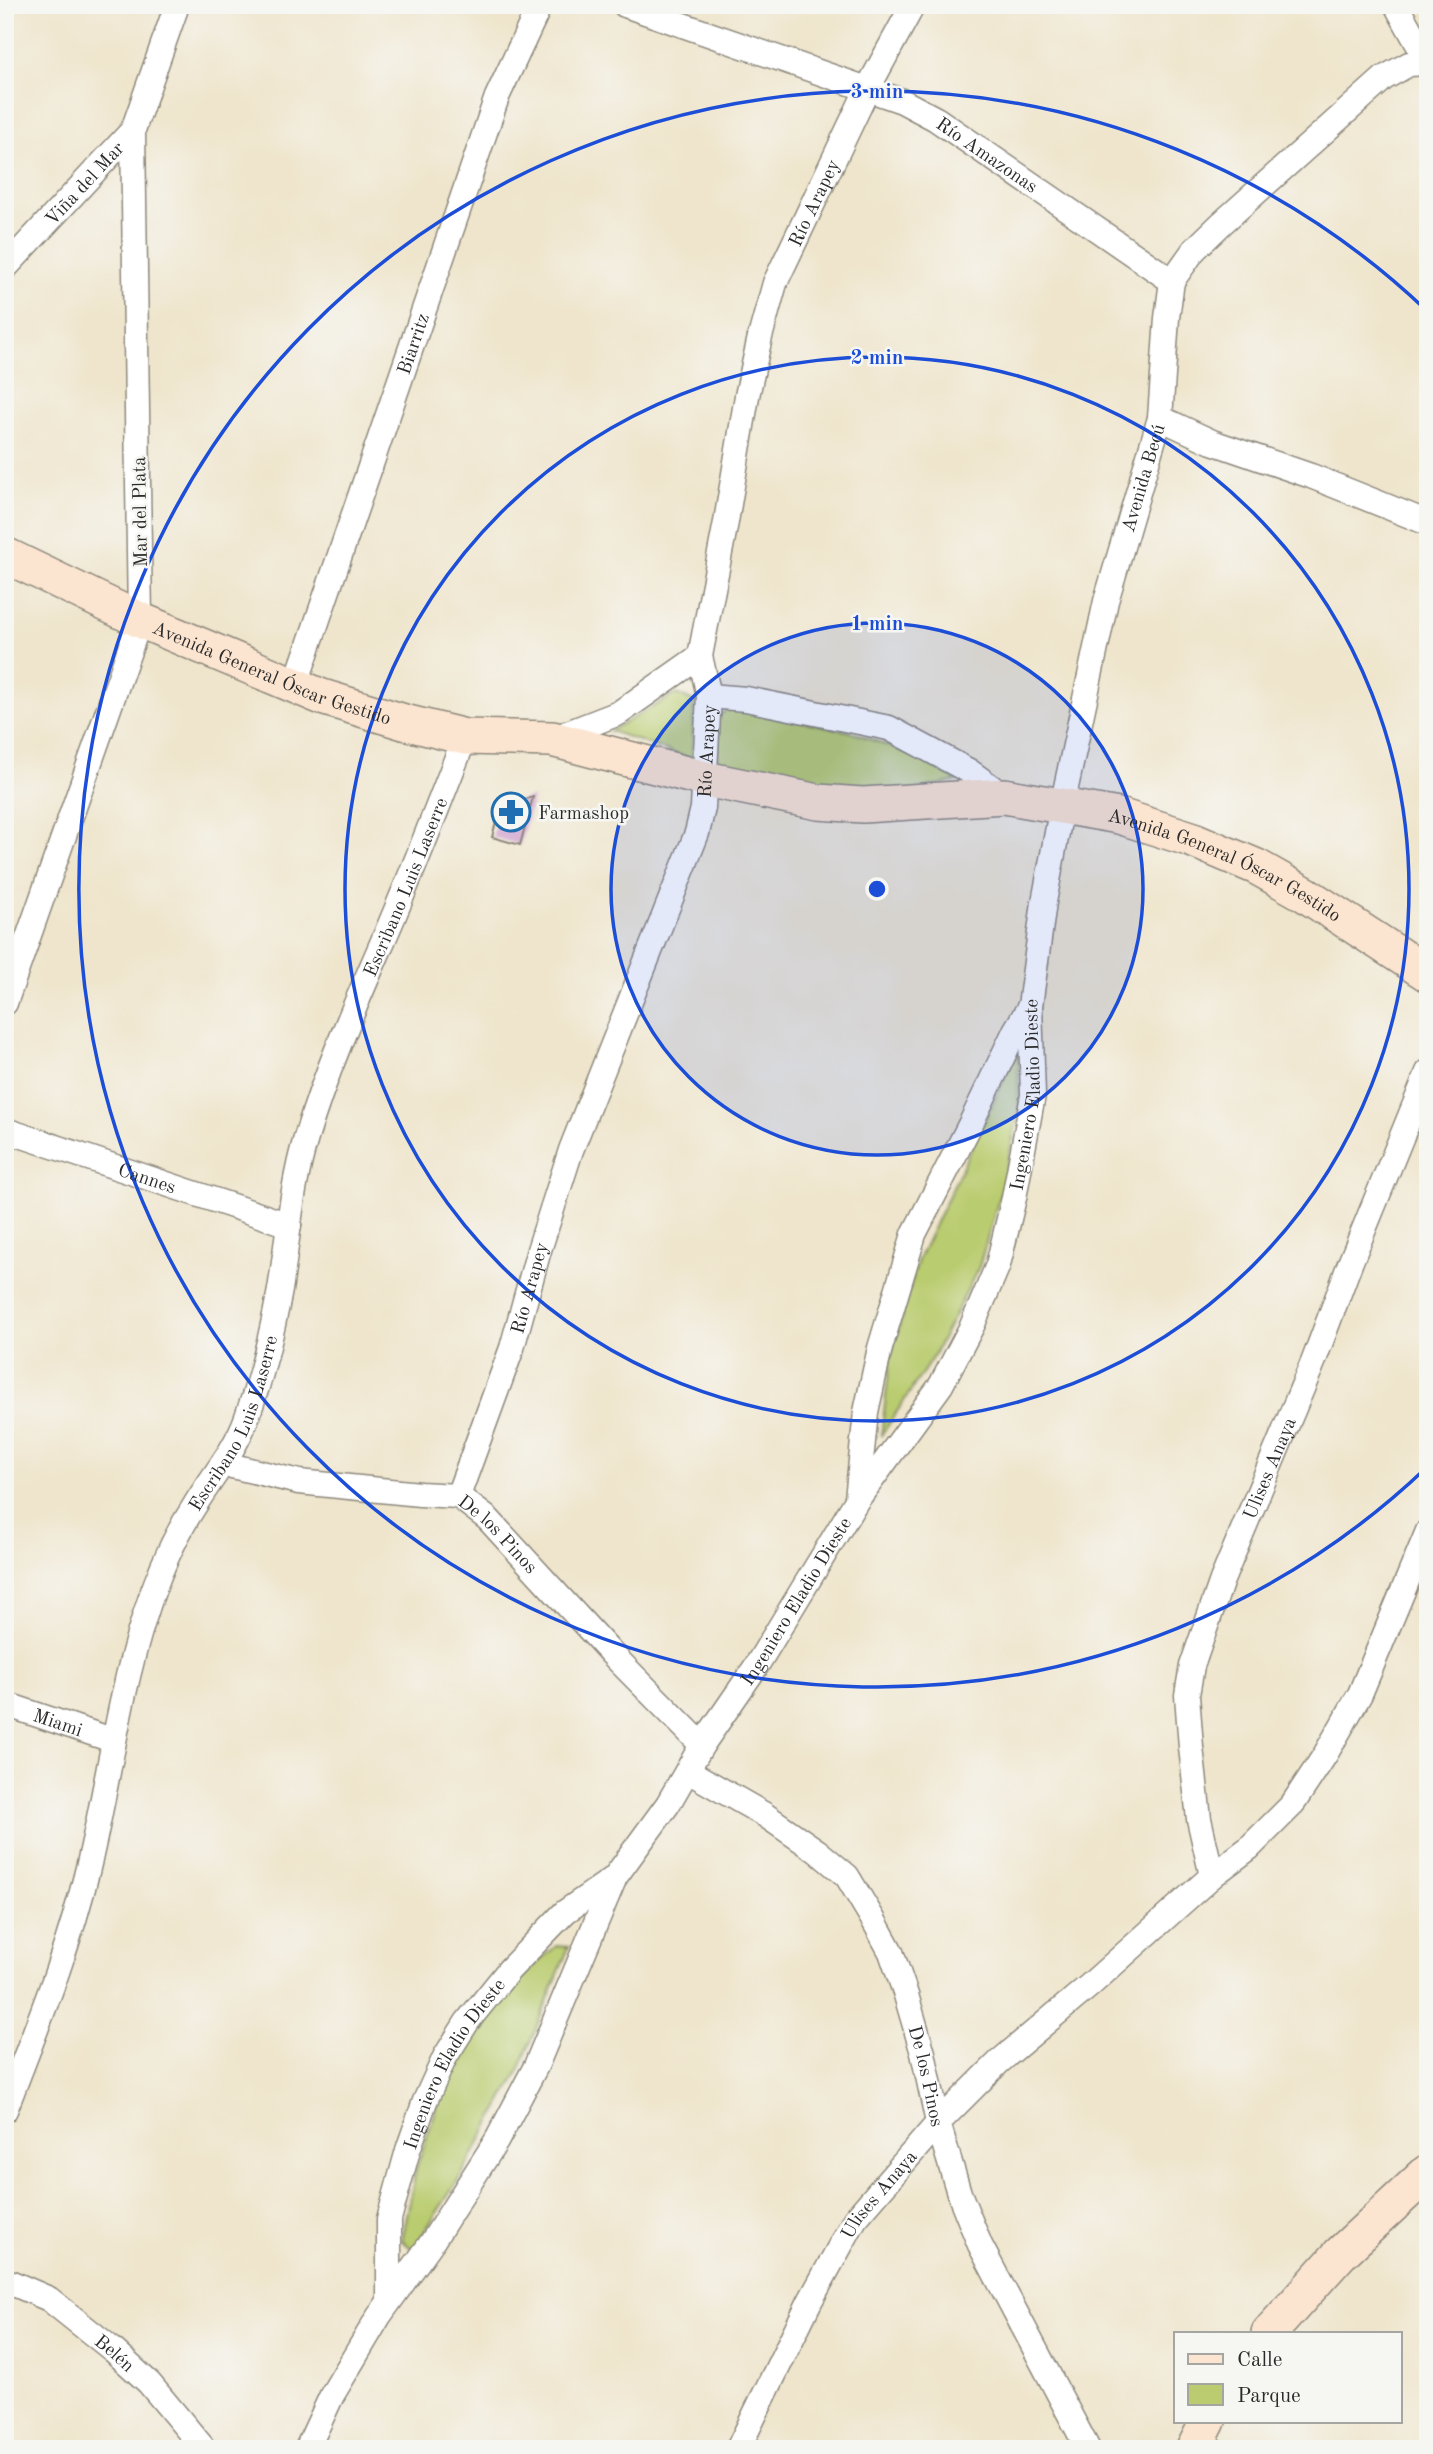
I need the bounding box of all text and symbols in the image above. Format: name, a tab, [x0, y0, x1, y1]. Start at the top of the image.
text: 3 min	[851, 82, 903, 103]
street label: Río Amazonas	[932, 115, 1040, 198]
street label: Viña del Mar	[43, 139, 129, 230]
street label: Río Arapey	[787, 157, 844, 250]
street label: Biarritz	[396, 311, 434, 377]
text: 2 min	[851, 348, 903, 369]
street label: Avenida Becú	[1120, 422, 1170, 535]
street label: Mar del Plata	[131, 456, 152, 568]
text: 1 min	[851, 614, 903, 635]
street label: Avenida General Óscar Gestido	[149, 619, 393, 729]
street label: Río Arapey	[697, 704, 721, 799]
pharmacy icon: Farmashop	[490, 791, 532, 833]
street label: Escribano Luis Laserre	[362, 795, 452, 980]
place label: Farmashop	[538, 805, 629, 824]
street label: Avenida General Óscar Gestido	[1106, 807, 1343, 927]
centre of rings	[865, 877, 889, 901]
street label: Ingeniero Eladio Dieste	[1009, 998, 1045, 1192]
street label: Cannes	[115, 1161, 178, 1198]
street label: Río Arapey	[509, 1240, 553, 1336]
street label: Escribano Luis Laserre	[187, 1334, 282, 1515]
street label: Ulises Anaya	[1241, 1415, 1301, 1523]
street label: De los Pinos	[454, 1493, 540, 1578]
street label: Ingeniero Eladio Dieste	[739, 1515, 856, 1690]
street label: Miami	[30, 1707, 84, 1741]
street label: Ingeniero Eladio Dieste	[402, 1976, 510, 2152]
street label: De los Pinos	[904, 2024, 946, 2129]
street label: Ulises Anaya	[839, 2147, 922, 2243]
street label: Belén	[90, 2332, 137, 2377]
legend	[1174, 2332, 1402, 2422]
text: Calle	[1237, 2350, 1282, 2371]
text: Parque	[1237, 2386, 1301, 2407]

